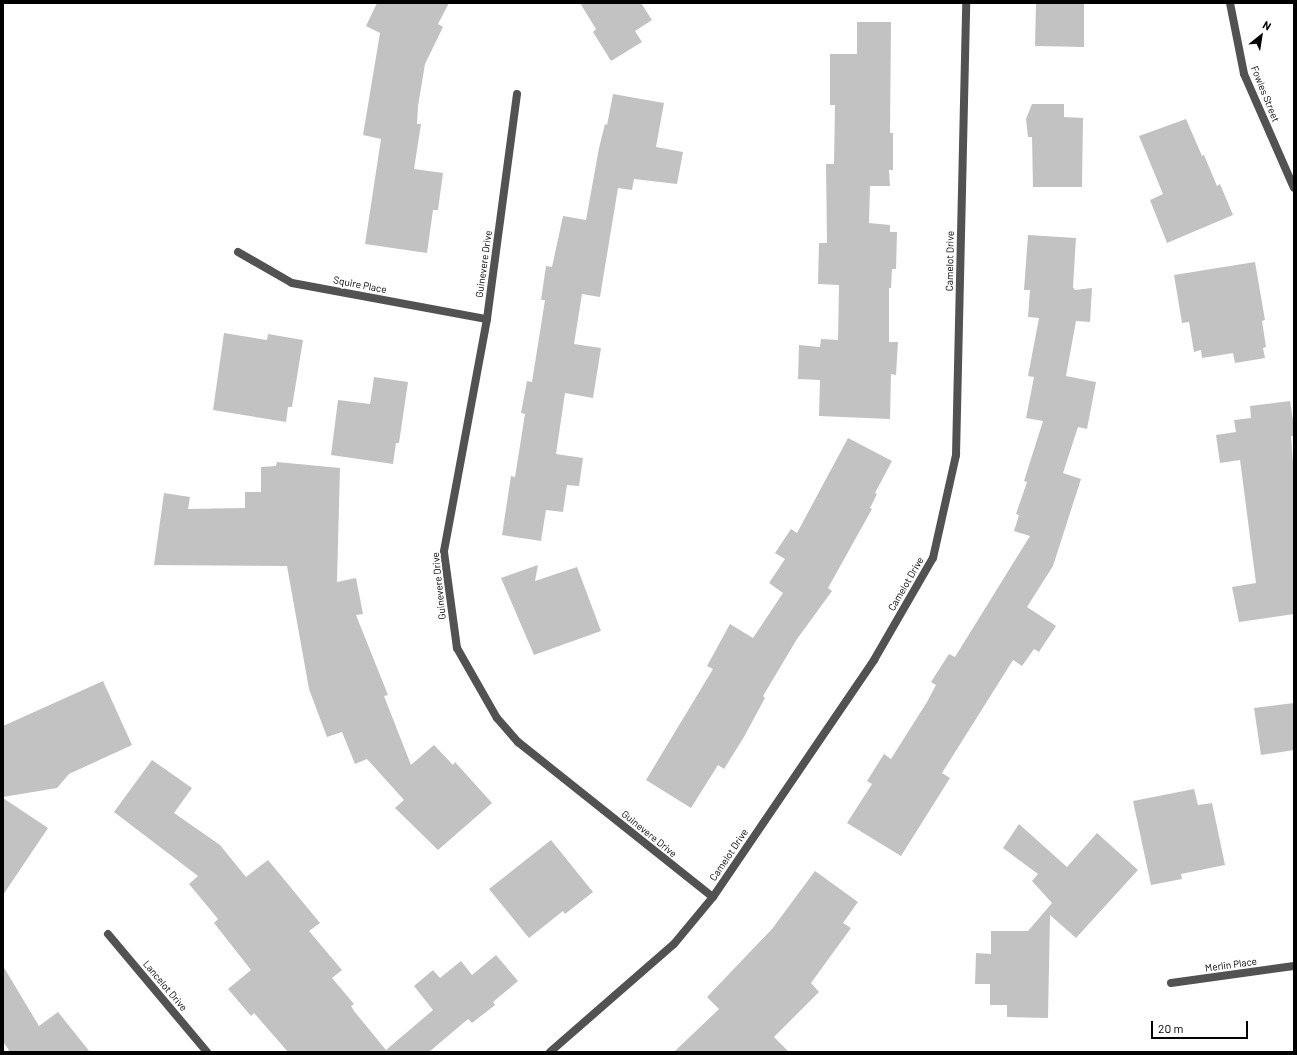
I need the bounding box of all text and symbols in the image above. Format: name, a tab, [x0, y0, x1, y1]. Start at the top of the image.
north arrow	[1241, 16, 1281, 56]
text: N	[1261, 18, 1274, 33]
street label: Fowles Street	[1248, 64, 1282, 124]
street label: Guinevere Drive	[473, 230, 495, 298]
street label: Camelot Drive	[943, 231, 957, 291]
street label: Squire Place	[332, 274, 388, 296]
street label: Guinevere Drive	[429, 552, 449, 620]
street label: Camelot Drive	[886, 555, 926, 613]
street label: Guinevere Drive	[619, 808, 679, 860]
street label: Camelot Drive	[707, 827, 751, 883]
street label: Merlin Place	[1204, 955, 1258, 975]
street label: Lancelot Drive	[140, 958, 190, 1014]
scale bar	[1153, 1013, 1250, 1039]
text: 20 m	[1158, 1021, 1184, 1035]

